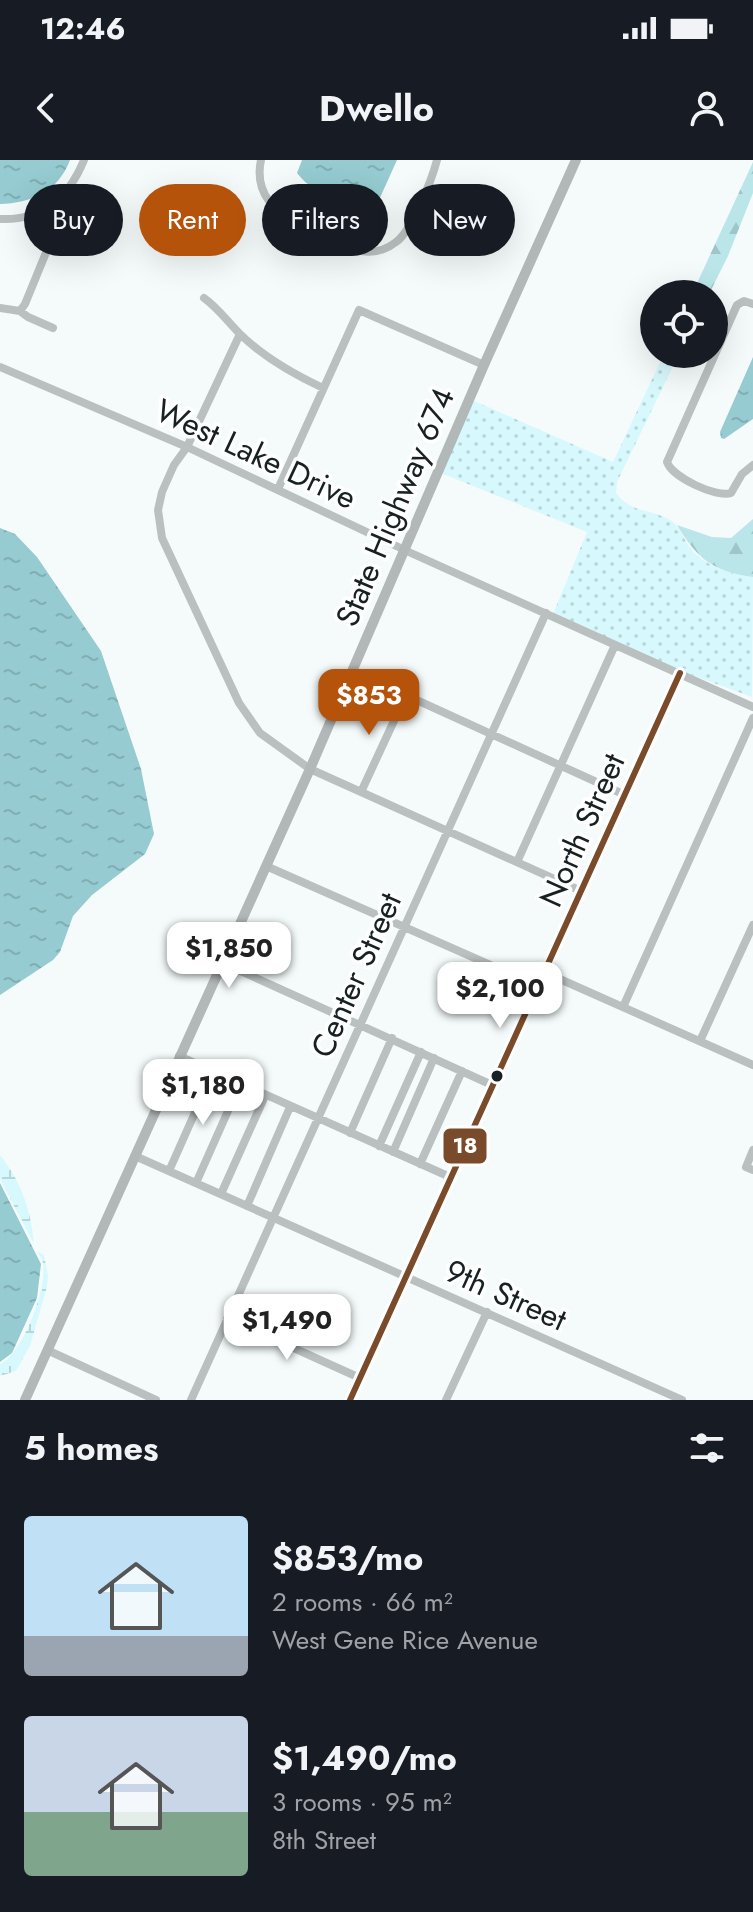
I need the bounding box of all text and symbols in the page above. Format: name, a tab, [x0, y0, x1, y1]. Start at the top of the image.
text: 12:46	[40, 7, 126, 50]
text: Dwello	[319, 82, 434, 134]
icon: back	[24, 86, 68, 130]
icon: person	[685, 86, 729, 130]
chip: Buy	[24, 184, 123, 256]
chip: Rent	[139, 184, 246, 256]
chip: Filters	[262, 184, 388, 256]
chip: New	[404, 184, 515, 256]
map controls	[640, 280, 728, 368]
button: locate	[640, 280, 728, 368]
street label: State Highway 674	[324, 381, 466, 633]
street label: West Lake Drive	[148, 387, 364, 521]
pin: $853	[322, 669, 416, 737]
text: $853	[336, 676, 402, 714]
street label: North Street	[528, 746, 636, 914]
street label: Center Street	[299, 885, 413, 1065]
pin: $1,850	[164, 922, 294, 990]
text: $1,850	[185, 929, 273, 967]
pin: $2,100	[435, 962, 565, 1030]
text: $2,100	[455, 969, 545, 1007]
pin: $1,180	[138, 1059, 268, 1127]
text: $1,180	[161, 1066, 245, 1104]
unlabelled marker	[489, 1068, 505, 1084]
line badge: 18	[442, 1127, 488, 1165]
text: 18	[453, 1129, 478, 1161]
street label: 9th Street	[438, 1248, 575, 1342]
pin: $1,490	[222, 1294, 352, 1362]
text: $1,490	[242, 1301, 332, 1339]
text: 5 homes	[24, 1424, 158, 1473]
icon: filters	[685, 1426, 729, 1470]
text: $853/mo	[272, 1534, 423, 1583]
icon: home	[88, 1548, 184, 1644]
text: 2 rooms · 66 m²	[272, 1583, 453, 1621]
text: West Gene Rice Avenue	[272, 1621, 538, 1659]
text: $1,490/mo	[272, 1734, 457, 1783]
icon: home	[88, 1748, 184, 1844]
text: 3 rooms · 95 m²	[272, 1783, 452, 1821]
text: 8th Street	[272, 1821, 376, 1859]

